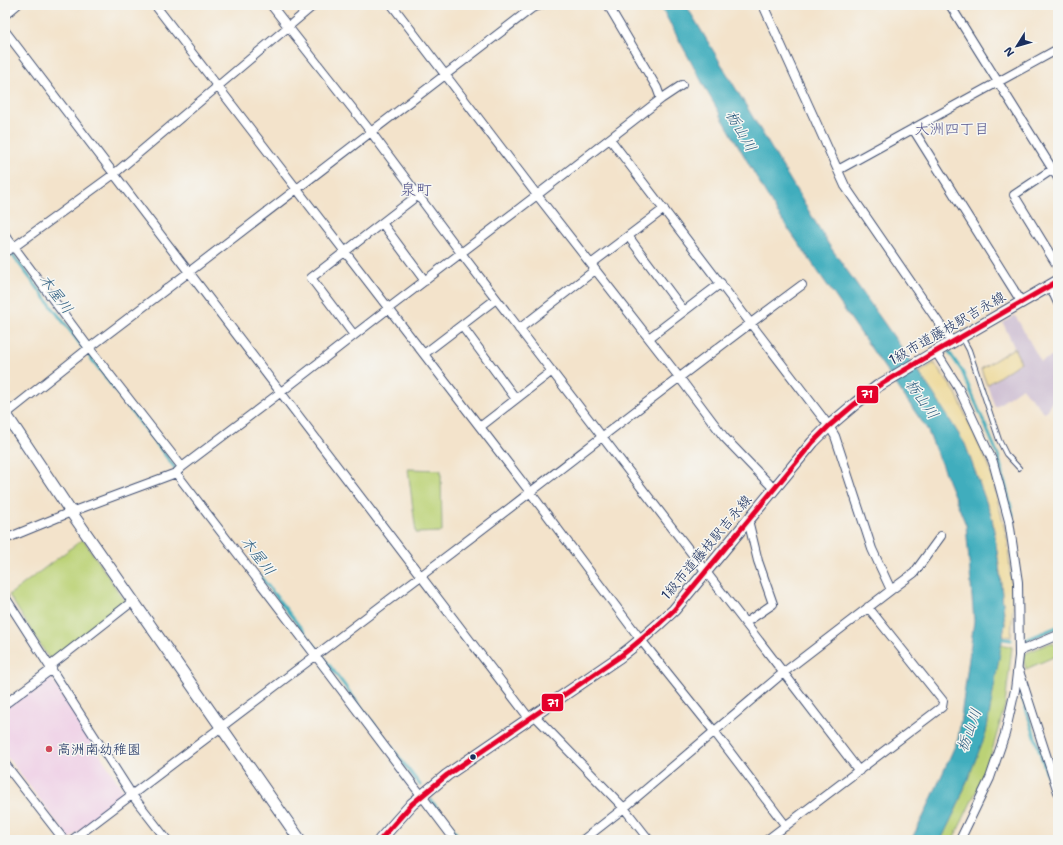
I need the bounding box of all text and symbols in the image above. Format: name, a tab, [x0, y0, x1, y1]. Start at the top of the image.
north arrow	[997, 26, 1037, 66]
text: N	[1001, 43, 1018, 60]
water label: 栃山川	[721, 107, 761, 155]
district label: 大洲四丁目	[914, 119, 990, 139]
district label: 泉町	[400, 179, 432, 200]
water label: 木屋川	[34, 270, 78, 318]
street label: 1級市道藤枝駅吉永線	[885, 287, 1009, 369]
water label: 栃山川	[901, 375, 943, 423]
line badge: 71	[856, 385, 879, 404]
text: 71	[861, 387, 873, 402]
street label: 1級市道藤枝駅吉永線	[657, 491, 755, 603]
water label: 木屋川	[236, 532, 280, 580]
line badge: 71	[541, 693, 564, 712]
text: 71	[547, 696, 559, 711]
water label: 栃山川	[952, 705, 986, 755]
place label: 高洲南幼稚園	[57, 740, 141, 758]
marker: 高洲南幼稚園	[44, 744, 54, 754]
unlabelled marker	[468, 752, 478, 762]

